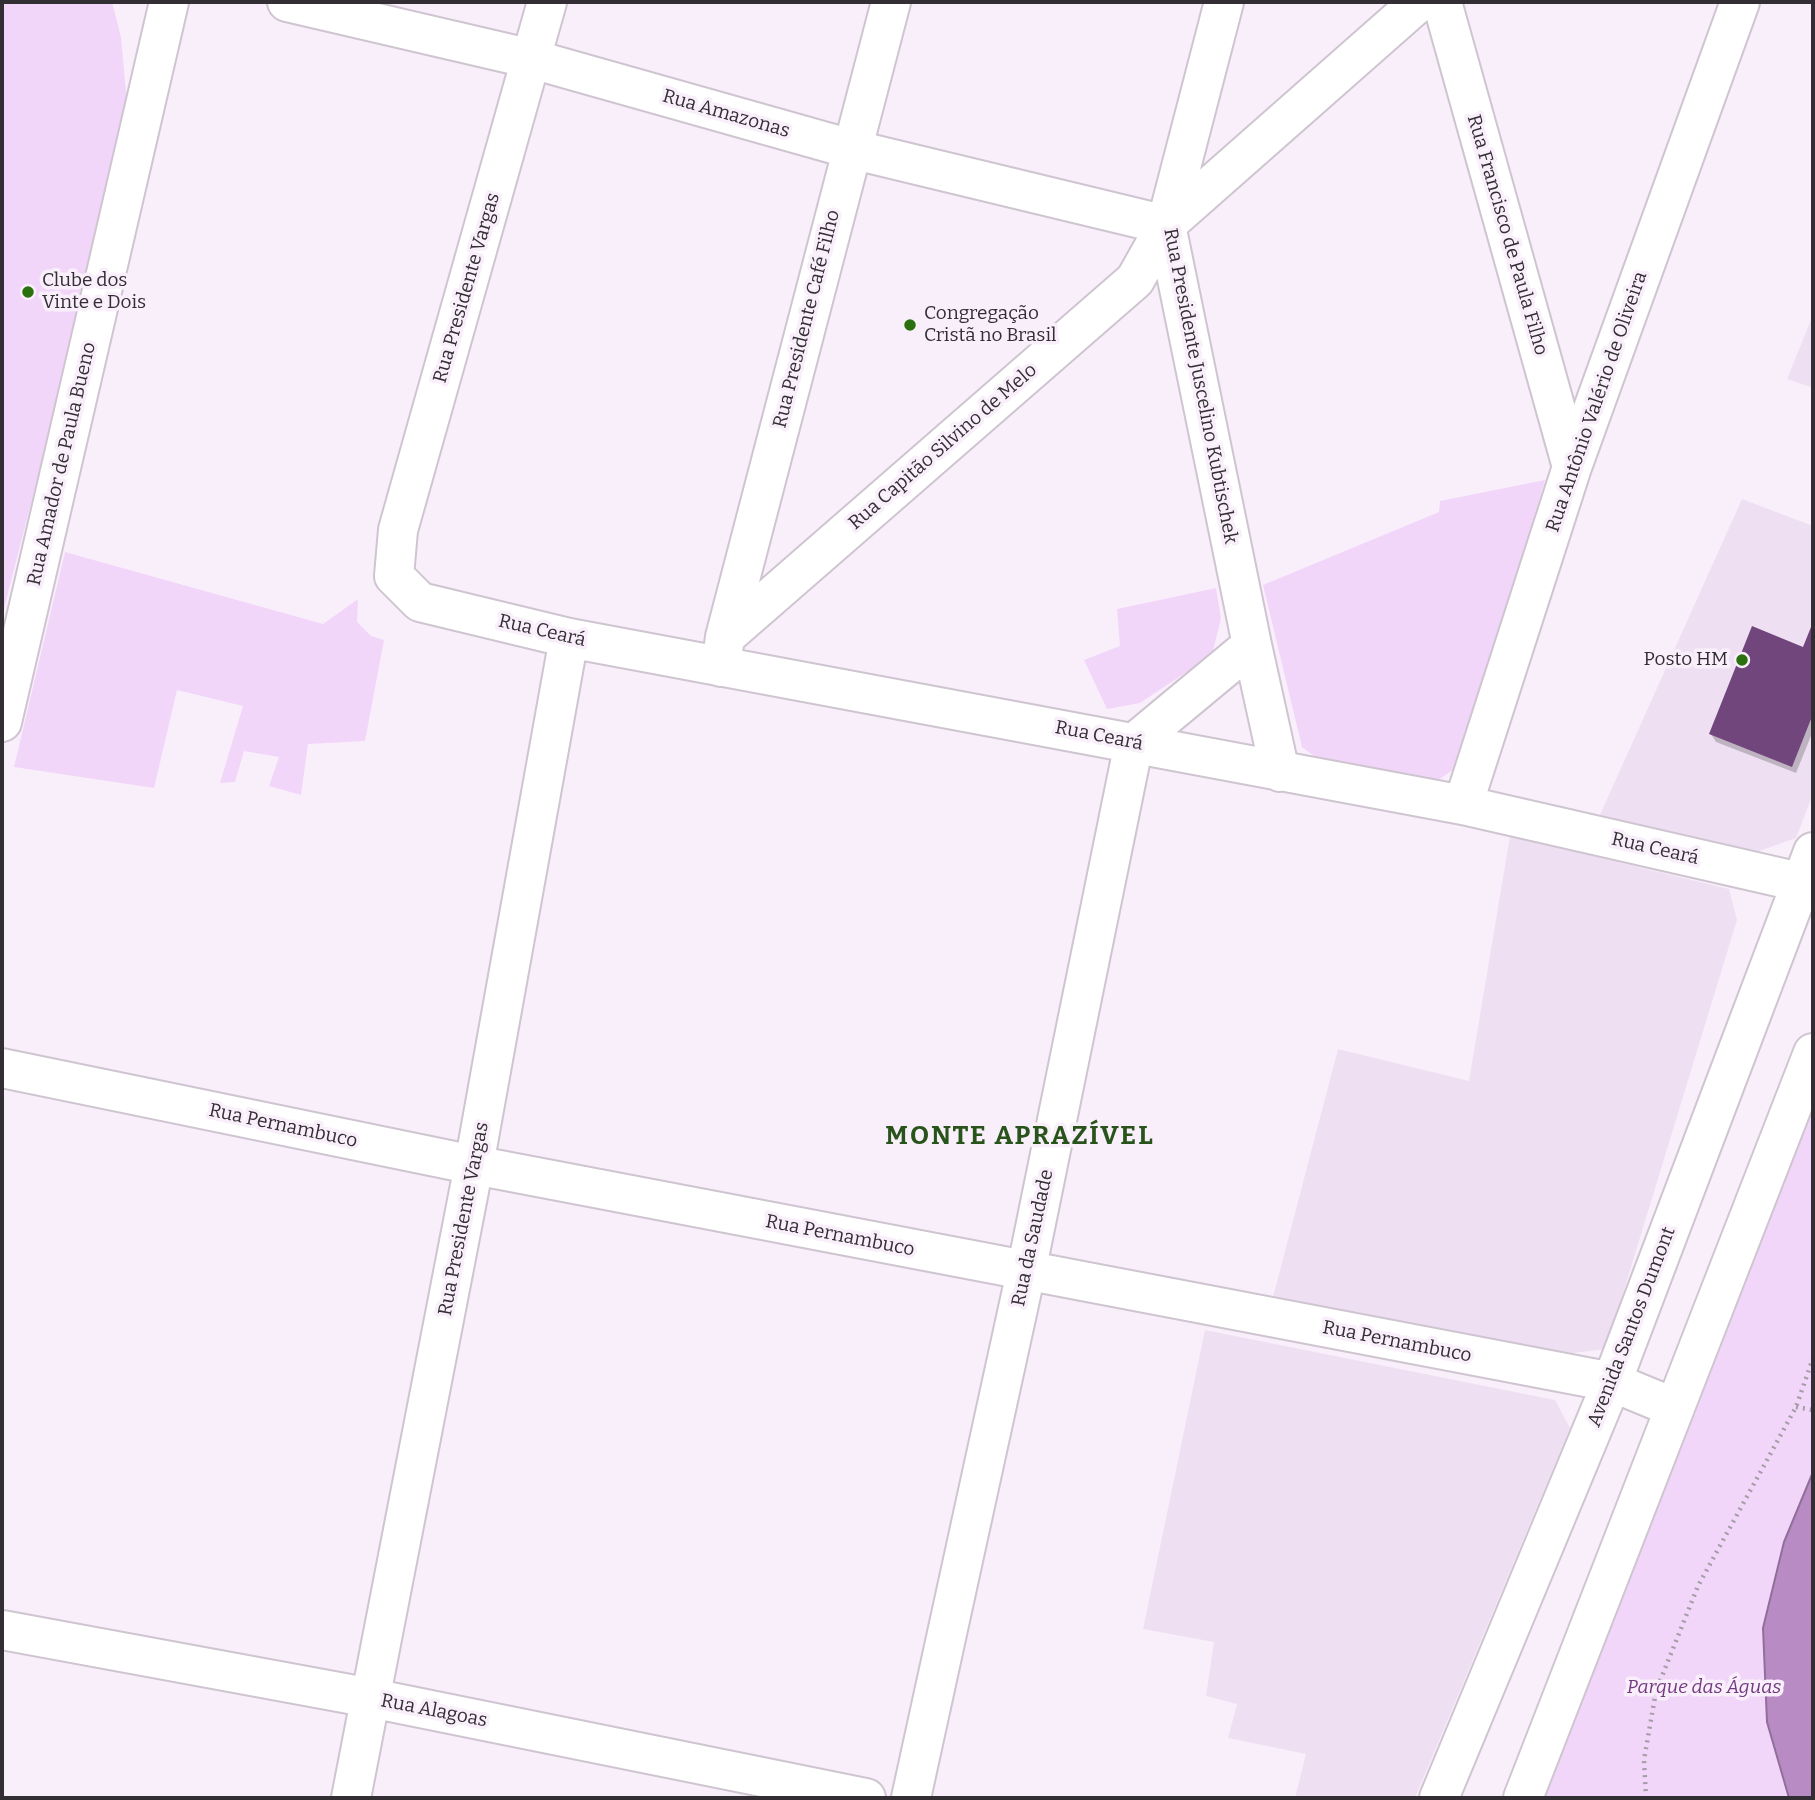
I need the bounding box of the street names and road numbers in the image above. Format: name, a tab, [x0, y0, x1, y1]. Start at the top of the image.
street label: Rua Amazonas	[660, 85, 792, 143]
street label: Rua Francisco de Paula Filho	[1462, 112, 1552, 358]
street label: Rua Presidente Vargas	[429, 190, 505, 386]
street label: Rua Presidente Café Filho	[769, 208, 845, 430]
street label: Rua Presidente Juscelino Kubtischek	[1158, 226, 1242, 546]
street label: Rua Antônio Valério de Oliveira	[1542, 269, 1652, 535]
street label: Rua Amador de Paula Bueno	[23, 340, 101, 588]
street label: Rua Capitão Silvino de Melo	[844, 359, 1042, 535]
street label: Rua Ceará	[496, 610, 588, 652]
street label: Rua Ceará	[1053, 716, 1145, 756]
street label: Rua Ceará	[1609, 828, 1701, 870]
street label: Rua Pernambuco	[207, 1099, 359, 1153]
street label: Rua Presidente Vargas	[434, 1120, 494, 1318]
street label: Rua da Saudade	[1007, 1167, 1059, 1309]
street label: Rua Pernambuco	[764, 1210, 916, 1262]
street label: Avenida Santos Dumont	[1583, 1224, 1681, 1430]
street label: Rua Pernambuco	[1321, 1316, 1473, 1368]
street label: Rua Alagoas	[379, 1690, 489, 1732]

